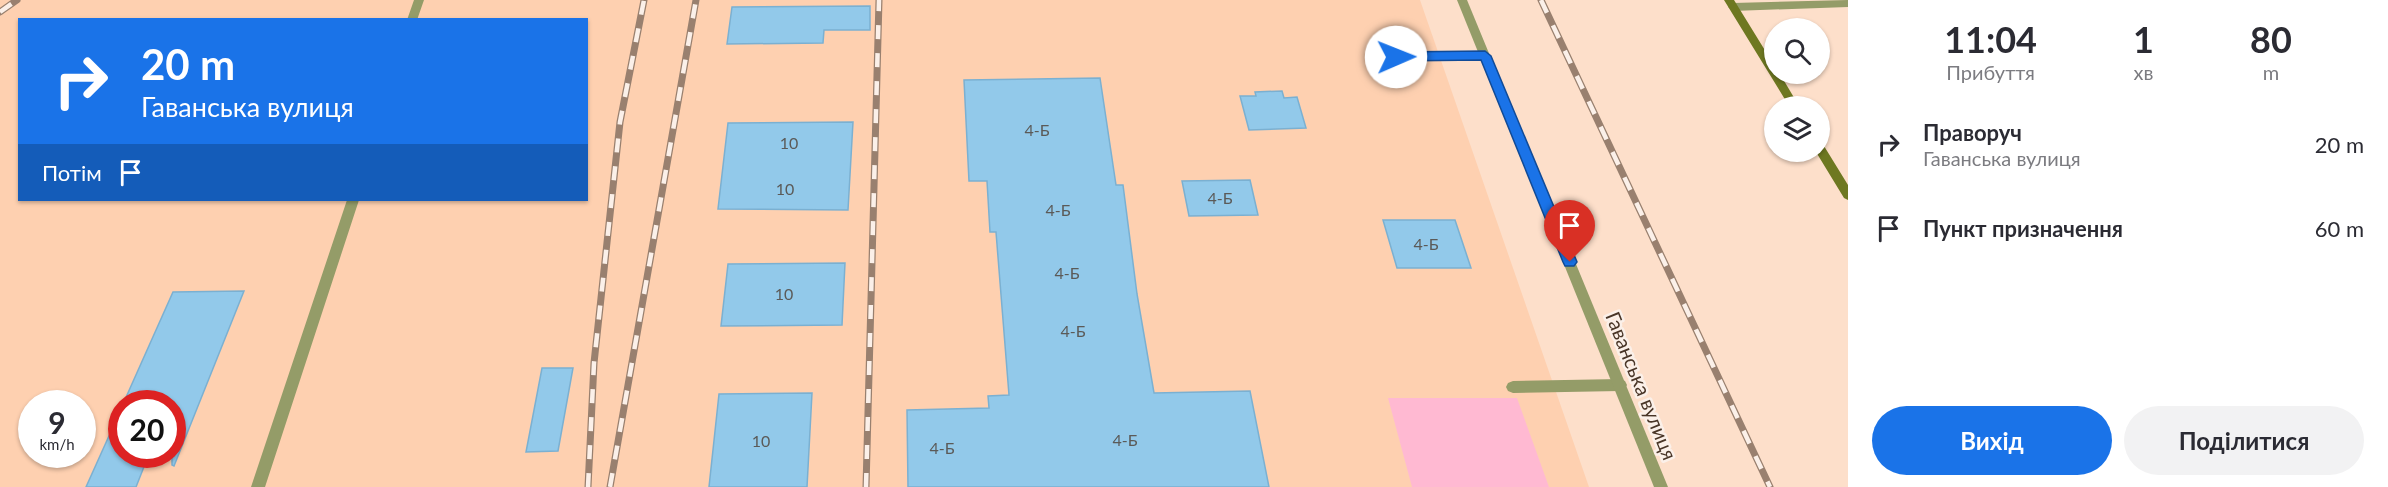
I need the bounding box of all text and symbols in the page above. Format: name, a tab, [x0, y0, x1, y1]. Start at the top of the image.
text: 11:04	[1944, 17, 2037, 61]
text: 1	[2133, 17, 2154, 61]
text: 80	[2250, 17, 2292, 61]
map controls	[1764, 18, 1830, 162]
button: search	[1764, 18, 1830, 84]
position arrow	[1364, 25, 1428, 89]
text: 20 m	[141, 39, 235, 89]
icon: right	[42, 42, 120, 120]
text: Прибуття	[1946, 60, 2035, 84]
text: хв	[2134, 60, 2153, 84]
text: m	[2263, 60, 2279, 84]
text: Гаванська вулиця	[141, 90, 354, 123]
button: layers	[1764, 96, 1830, 162]
text: Праворуч	[1923, 119, 2022, 146]
house number: 4-Б	[1024, 120, 1050, 139]
icon: right	[1872, 128, 1905, 161]
text: 20 m	[2315, 131, 2364, 158]
house number: 10	[780, 133, 798, 152]
text: Гаванська вулиця	[1923, 146, 2081, 170]
icon: arrive	[114, 156, 147, 189]
text: Потім	[42, 159, 102, 186]
house number: 10	[776, 179, 794, 198]
house number: 4-Б	[1207, 188, 1233, 207]
house number: 4-Б	[1045, 200, 1071, 219]
pin	[1544, 200, 1595, 262]
icon: arrive	[1553, 209, 1586, 242]
icon: arrive	[1872, 212, 1905, 245]
text: Пункт призначення	[1923, 215, 2123, 242]
text: 60 m	[2315, 215, 2364, 242]
house number: 4-Б	[1413, 234, 1439, 253]
house number: 4-Б	[1054, 263, 1080, 282]
house number: 10	[775, 284, 793, 303]
street label: Гаванська вулиця	[1601, 308, 1683, 463]
house number: 4-Б	[1060, 321, 1086, 340]
speed limit sign: 20	[108, 390, 186, 468]
text: 9	[48, 404, 66, 440]
button: Вихід	[1872, 406, 2112, 475]
button: Поділитися	[2124, 406, 2364, 475]
house number: 4-Б	[1112, 430, 1138, 449]
house number: 10	[752, 431, 770, 450]
text: km/h	[39, 435, 75, 453]
house number: 4-Б	[929, 438, 955, 457]

